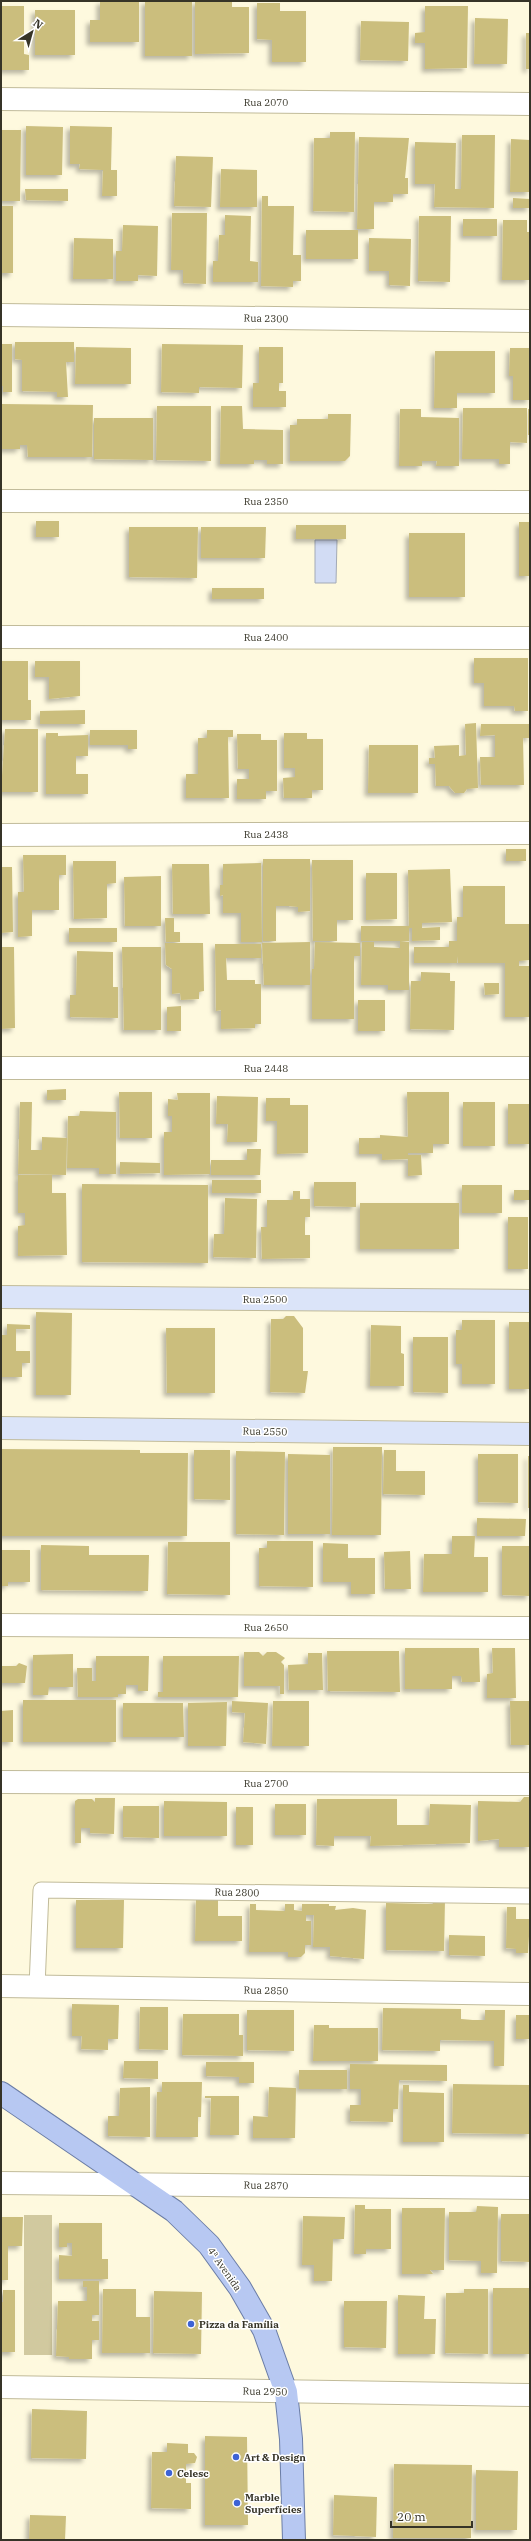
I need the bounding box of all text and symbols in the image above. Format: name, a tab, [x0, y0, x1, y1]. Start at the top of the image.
north arrow	[12, 12, 52, 52]
text: N	[30, 16, 46, 32]
street label: Rua 2070	[244, 96, 288, 109]
street label: Rua 2300	[244, 312, 288, 325]
street label: Rua 2350	[244, 495, 288, 508]
street label: Rua 2400	[244, 631, 288, 644]
street label: Rua 2438	[244, 828, 288, 841]
street label: Rua 2448	[244, 1062, 288, 1075]
street label: Rua 2500	[243, 1293, 287, 1306]
street label: Rua 2550	[243, 1425, 287, 1438]
street label: Rua 2650	[244, 1621, 288, 1634]
street label: Rua 2700	[244, 1777, 288, 1790]
street label: Rua 2800	[215, 1886, 259, 1899]
street label: Rua 2850	[244, 1984, 288, 1997]
street label: Rua 2870	[244, 2179, 288, 2192]
street label: 4ª Avenida	[205, 2245, 245, 2294]
place label: Pizza da Família	[199, 2318, 279, 2331]
marker: Pizza da Família	[186, 2319, 196, 2329]
street label: Rua 2950	[243, 2385, 287, 2398]
place label: Art & Design	[244, 2451, 306, 2464]
marker: Art & Design	[231, 2452, 241, 2462]
place label: Celesc	[177, 2467, 209, 2480]
marker: Celesc	[164, 2468, 174, 2478]
place label: Marble Superfícies	[245, 2491, 302, 2516]
marker: Marble Superfícies	[232, 2498, 242, 2508]
scale bar	[391, 2503, 472, 2529]
text: 20 m	[397, 2509, 426, 2524]

